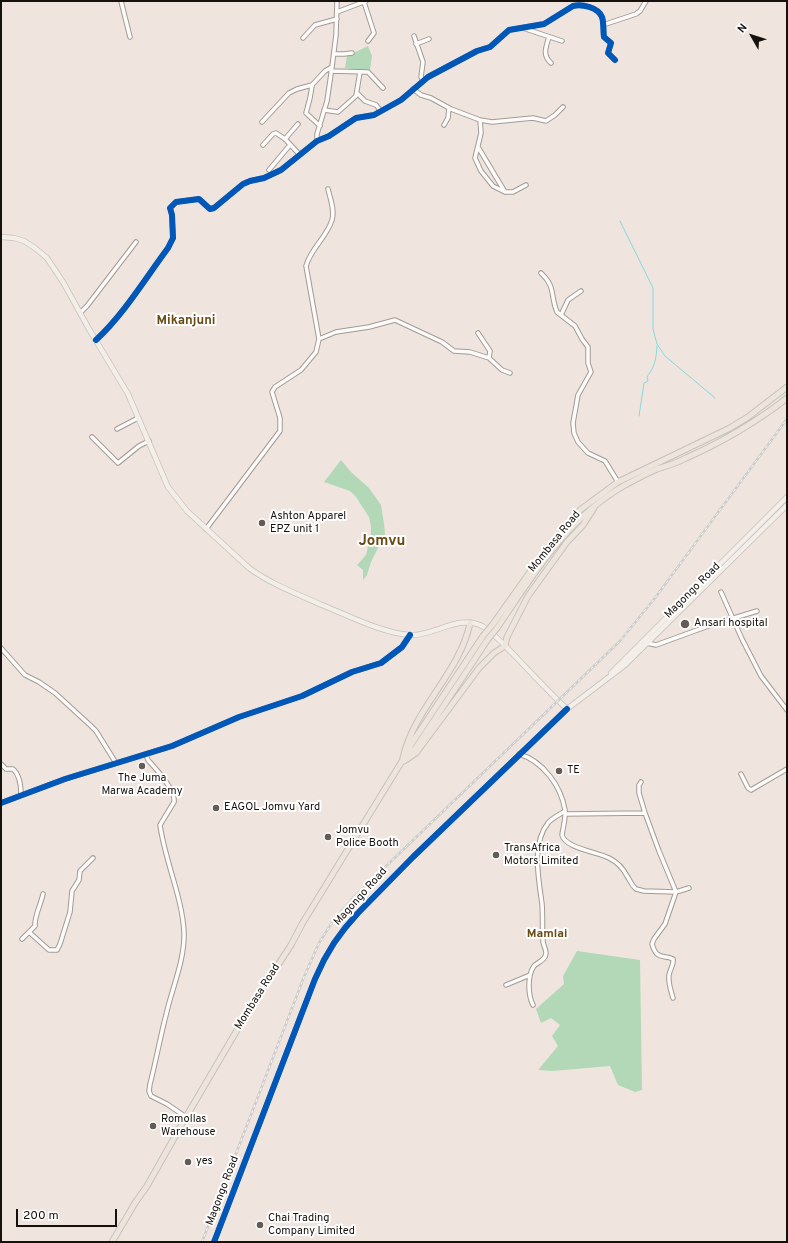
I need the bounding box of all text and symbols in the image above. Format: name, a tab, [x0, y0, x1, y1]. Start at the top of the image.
north arrow	[732, 16, 772, 56]
text: N	[735, 21, 751, 36]
district label: Mikanjuni	[156, 313, 216, 329]
street label: Mombasa Road	[526, 509, 584, 575]
place label: Ashton Apparel EPZ unit 1	[270, 510, 346, 536]
marker: Ashton Apparel EPZ unit 1	[257, 518, 267, 528]
district label: Jomvu	[359, 533, 405, 551]
street label: Magongo Road	[662, 560, 724, 622]
place label: Ansari hospital	[694, 617, 768, 631]
marker: Ansari hospital	[679, 618, 691, 630]
marker: The Juma Marwa Academy	[137, 761, 147, 771]
place label: TE	[567, 764, 580, 778]
marker: TE	[554, 766, 564, 776]
place label: The Juma Marwa Academy	[102, 772, 182, 798]
place label: EAGOL Jomvu Yard	[224, 801, 320, 815]
marker: EAGOL Jomvu Yard	[211, 803, 221, 813]
place label: Jomvu Police Booth	[336, 824, 399, 850]
marker: Jomvu Police Booth	[323, 832, 333, 842]
place label: TransAfrica Motors Limited	[504, 842, 578, 868]
marker: TransAfrica Motors Limited	[491, 850, 501, 860]
street label: Magongo Road	[332, 865, 390, 929]
district label: Mamlai	[527, 928, 567, 942]
street label: Mombasa Road	[232, 962, 284, 1032]
place label: Romollas Warehouse	[161, 1113, 215, 1139]
marker: Romollas Warehouse	[148, 1121, 158, 1131]
street label: Magongo Road	[204, 1154, 242, 1228]
place label: yes	[196, 1155, 213, 1169]
marker: yes	[183, 1157, 193, 1167]
scale bar	[18, 1201, 119, 1227]
text: 200 m	[23, 1208, 59, 1224]
place label: Chai Trading Company Limited	[268, 1212, 355, 1238]
marker: Chai Trading Company Limited	[255, 1220, 265, 1230]

